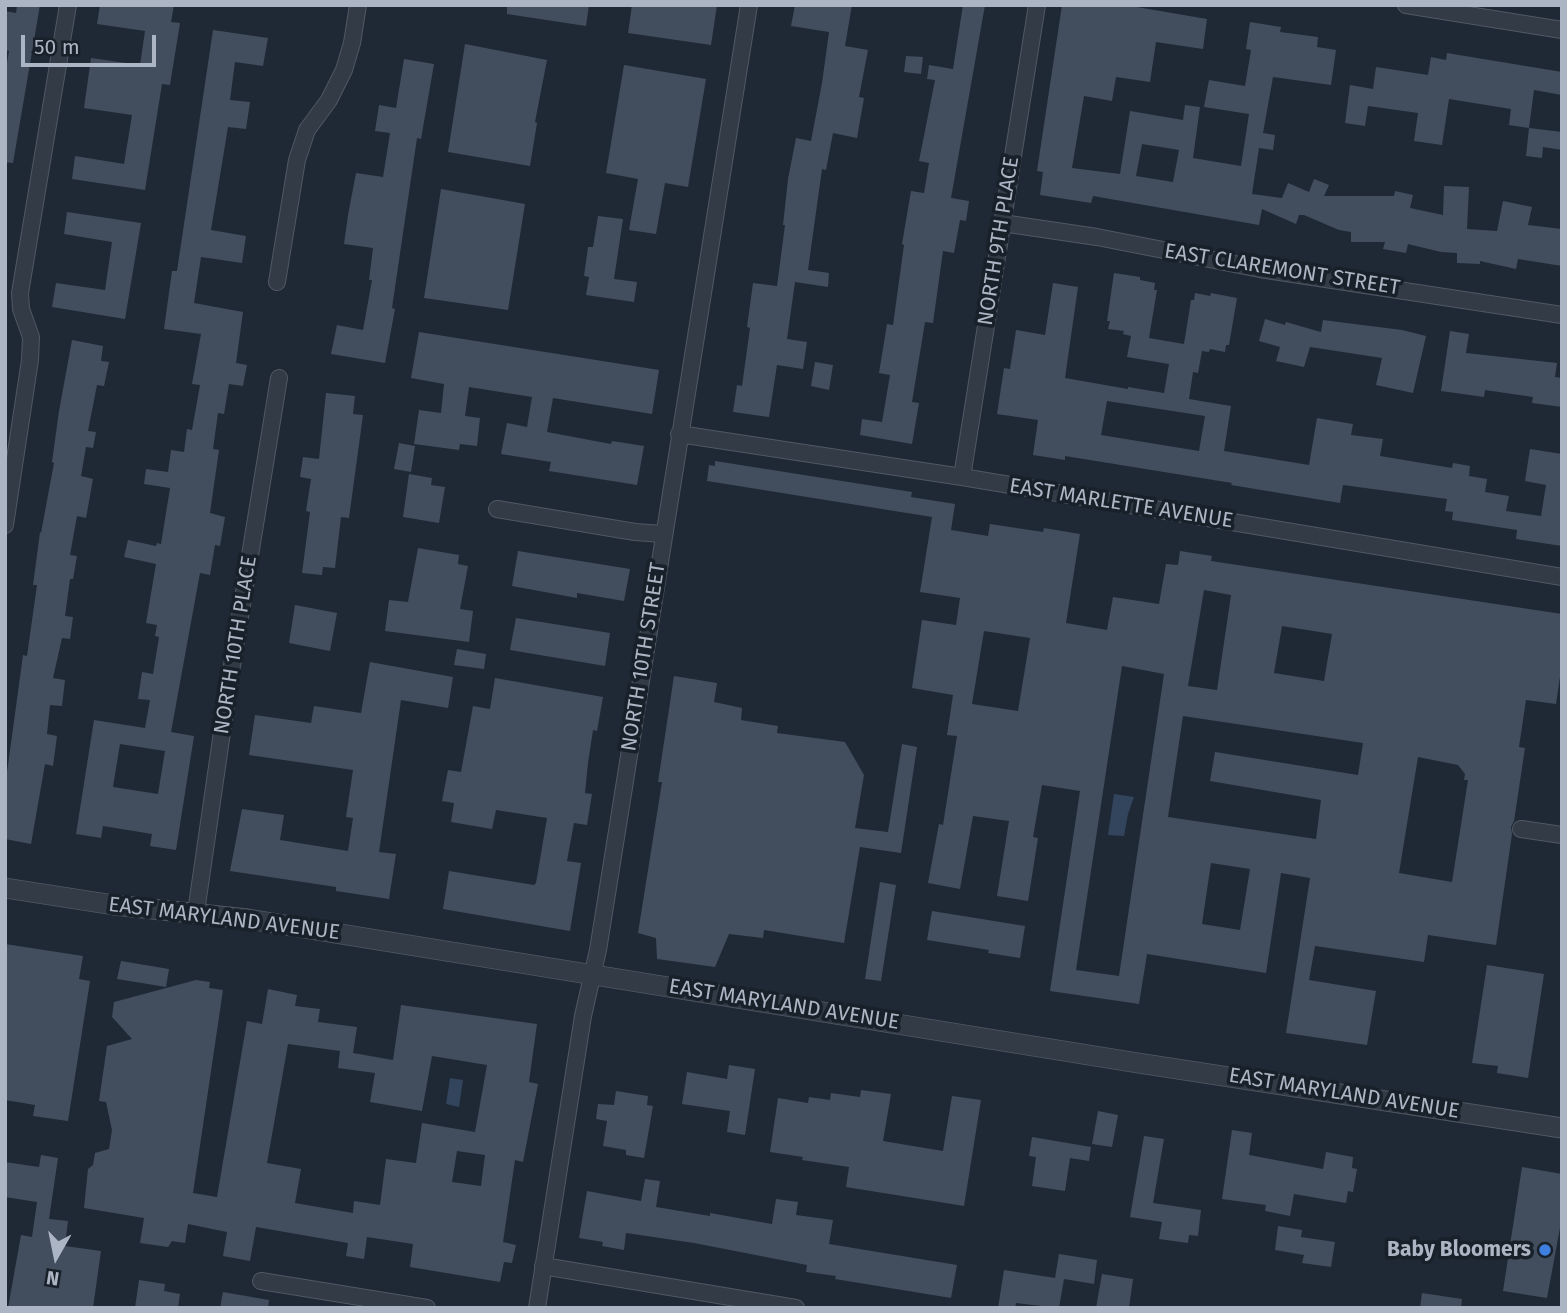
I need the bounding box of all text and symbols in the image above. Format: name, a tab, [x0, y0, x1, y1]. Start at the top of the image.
scale bar	[24, 21, 159, 65]
text: 50 m	[34, 34, 80, 60]
street label: NORTH 9TH PLACE	[973, 155, 1025, 327]
street label: EAST CLAREMONT STREET	[1162, 239, 1402, 301]
street label: EAST MARLETTE AVENUE	[1007, 474, 1235, 534]
street label: NORTH 10TH PLACE	[209, 554, 263, 736]
street label: NORTH 10TH STREET	[617, 561, 671, 753]
street label: EAST MARYLAND AVENUE	[107, 892, 341, 946]
street label: EAST MARYLAND AVENUE	[667, 974, 901, 1036]
street label: EAST MARYLAND AVENUE	[1227, 1063, 1461, 1125]
north arrow	[21, 1222, 91, 1292]
place label: Baby Bloomers	[1387, 1237, 1531, 1263]
marker: Baby Bloomers	[1537, 1242, 1553, 1258]
text: N	[45, 1266, 61, 1291]

